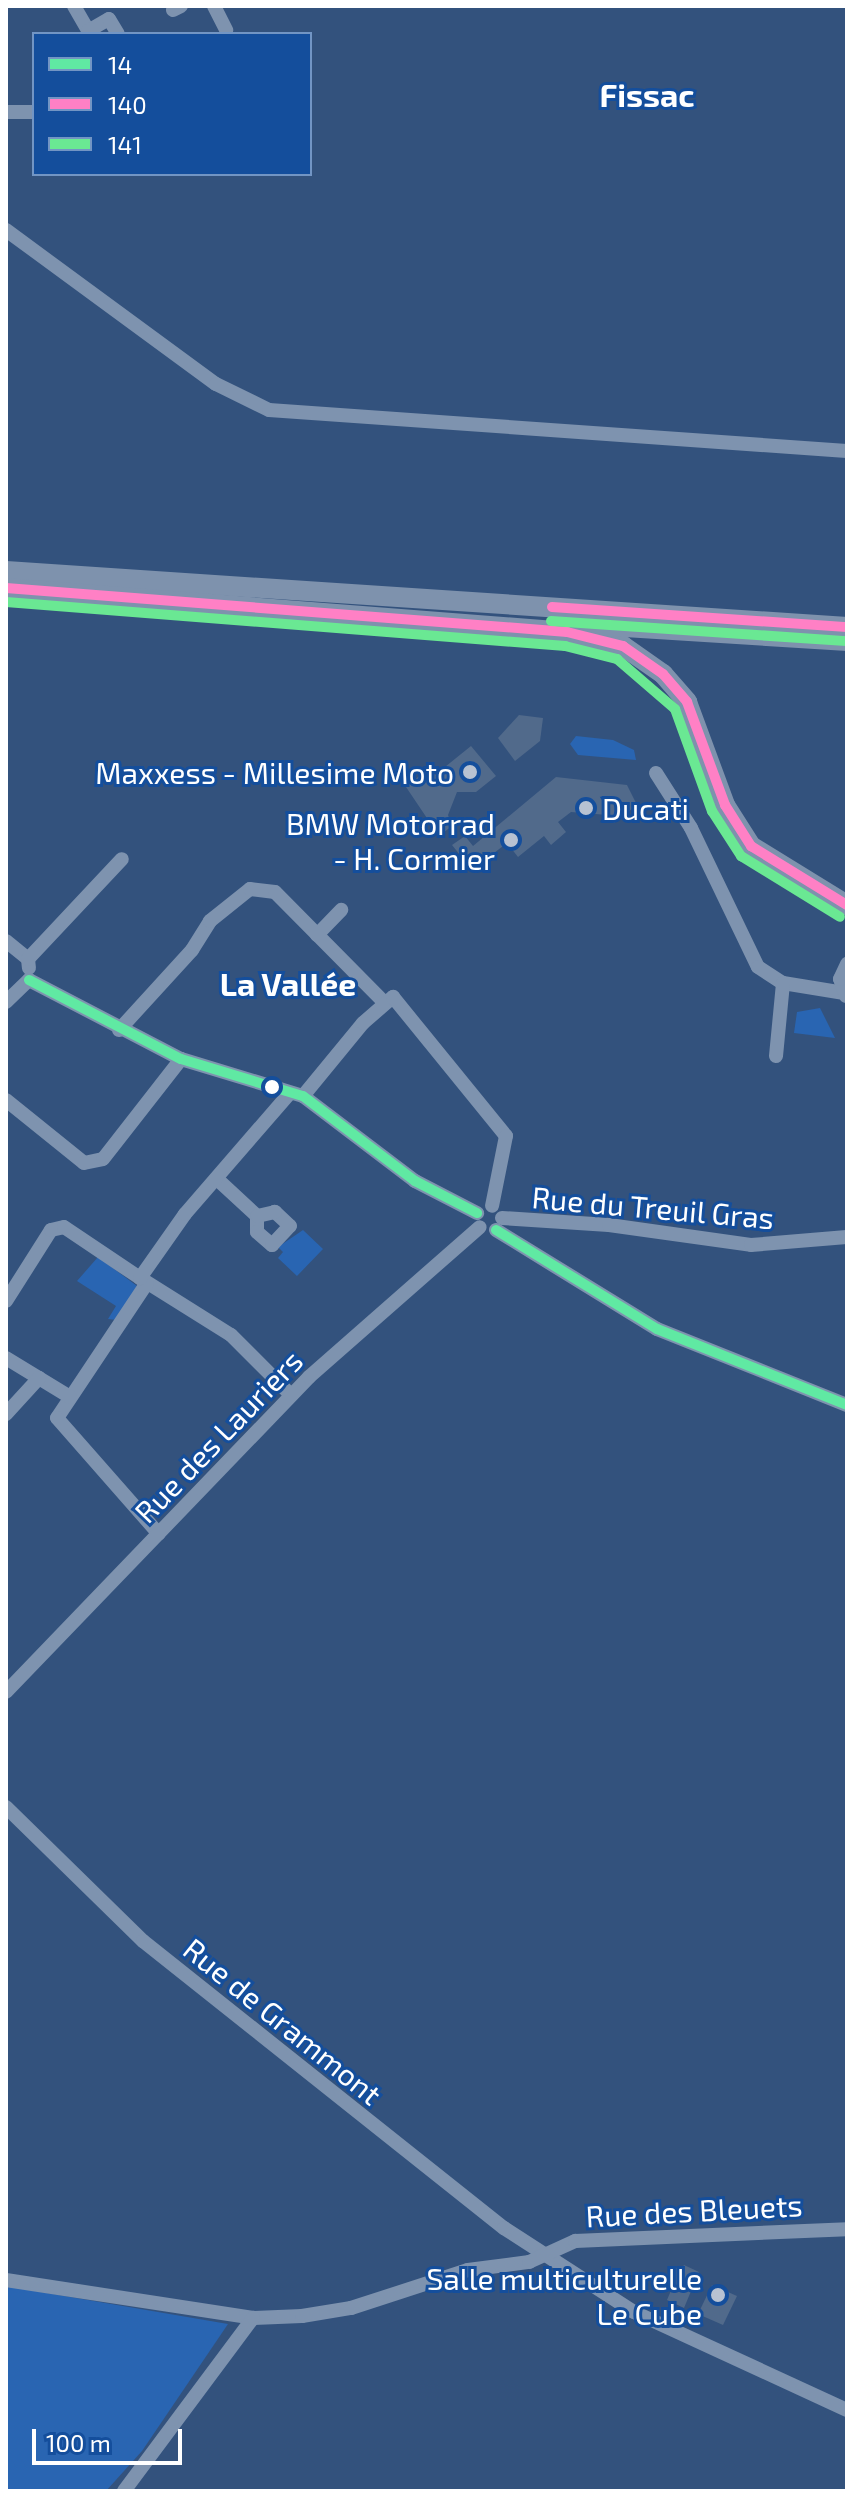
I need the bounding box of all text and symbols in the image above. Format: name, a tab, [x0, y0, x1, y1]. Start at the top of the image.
legend	[32, 32, 312, 176]
text: 14	[108, 50, 132, 79]
district label: Fissac	[599, 75, 695, 113]
text: 140	[108, 90, 147, 119]
text: 141	[108, 130, 142, 159]
place label: Maxxess - Millesime Moto	[95, 754, 454, 790]
marker: Maxxess - Millesime Moto	[461, 763, 479, 781]
place label: Ducati	[602, 790, 689, 826]
marker: Ducati	[577, 799, 595, 817]
place label: BMW Motorrad - H. Cormier	[285, 805, 495, 876]
marker: BMW Motorrad - H. Cormier	[502, 831, 520, 849]
district label: La Vallée	[219, 964, 357, 1002]
unlabelled marker	[264, 1079, 280, 1095]
street label: Rue du Treuil Gras	[530, 1178, 776, 1236]
street label: Rue des Lauriers	[127, 1342, 309, 1530]
street label: Rue de Grammont	[177, 1930, 389, 2112]
street label: Rue des Bleuets	[585, 2186, 803, 2234]
place label: Salle multiculturelle Le Cube	[426, 2260, 702, 2330]
marker: Salle multiculturelle Le Cube	[709, 2286, 727, 2304]
scale bar	[36, 2413, 186, 2463]
text: 100 m	[46, 2428, 111, 2457]

